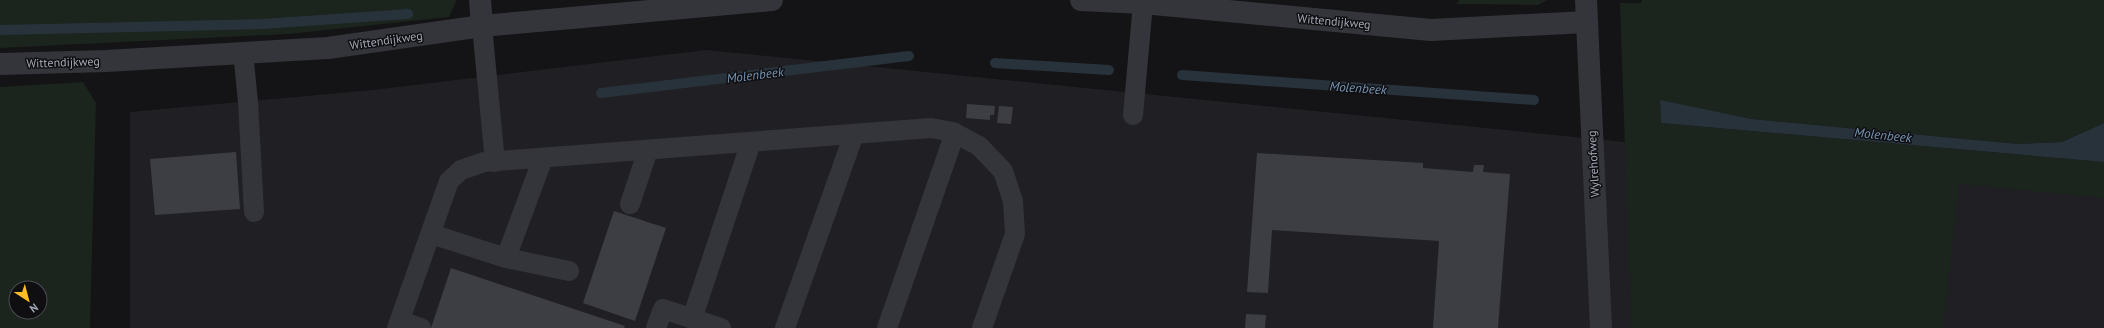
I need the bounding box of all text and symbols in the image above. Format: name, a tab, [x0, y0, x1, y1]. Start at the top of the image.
street label: Wittendijkweg	[1297, 10, 1371, 32]
street label: Wittendijkweg	[349, 27, 423, 53]
street label: Wittendijkweg	[26, 53, 100, 71]
water label: Molenbeek	[726, 63, 786, 87]
water label: Molenbeek	[1329, 78, 1388, 99]
water label: Molenbeek	[1854, 124, 1914, 147]
street label: Wylrehofweg	[1584, 130, 1602, 198]
north arrow	[8, 280, 48, 320]
text: N	[27, 300, 41, 316]

